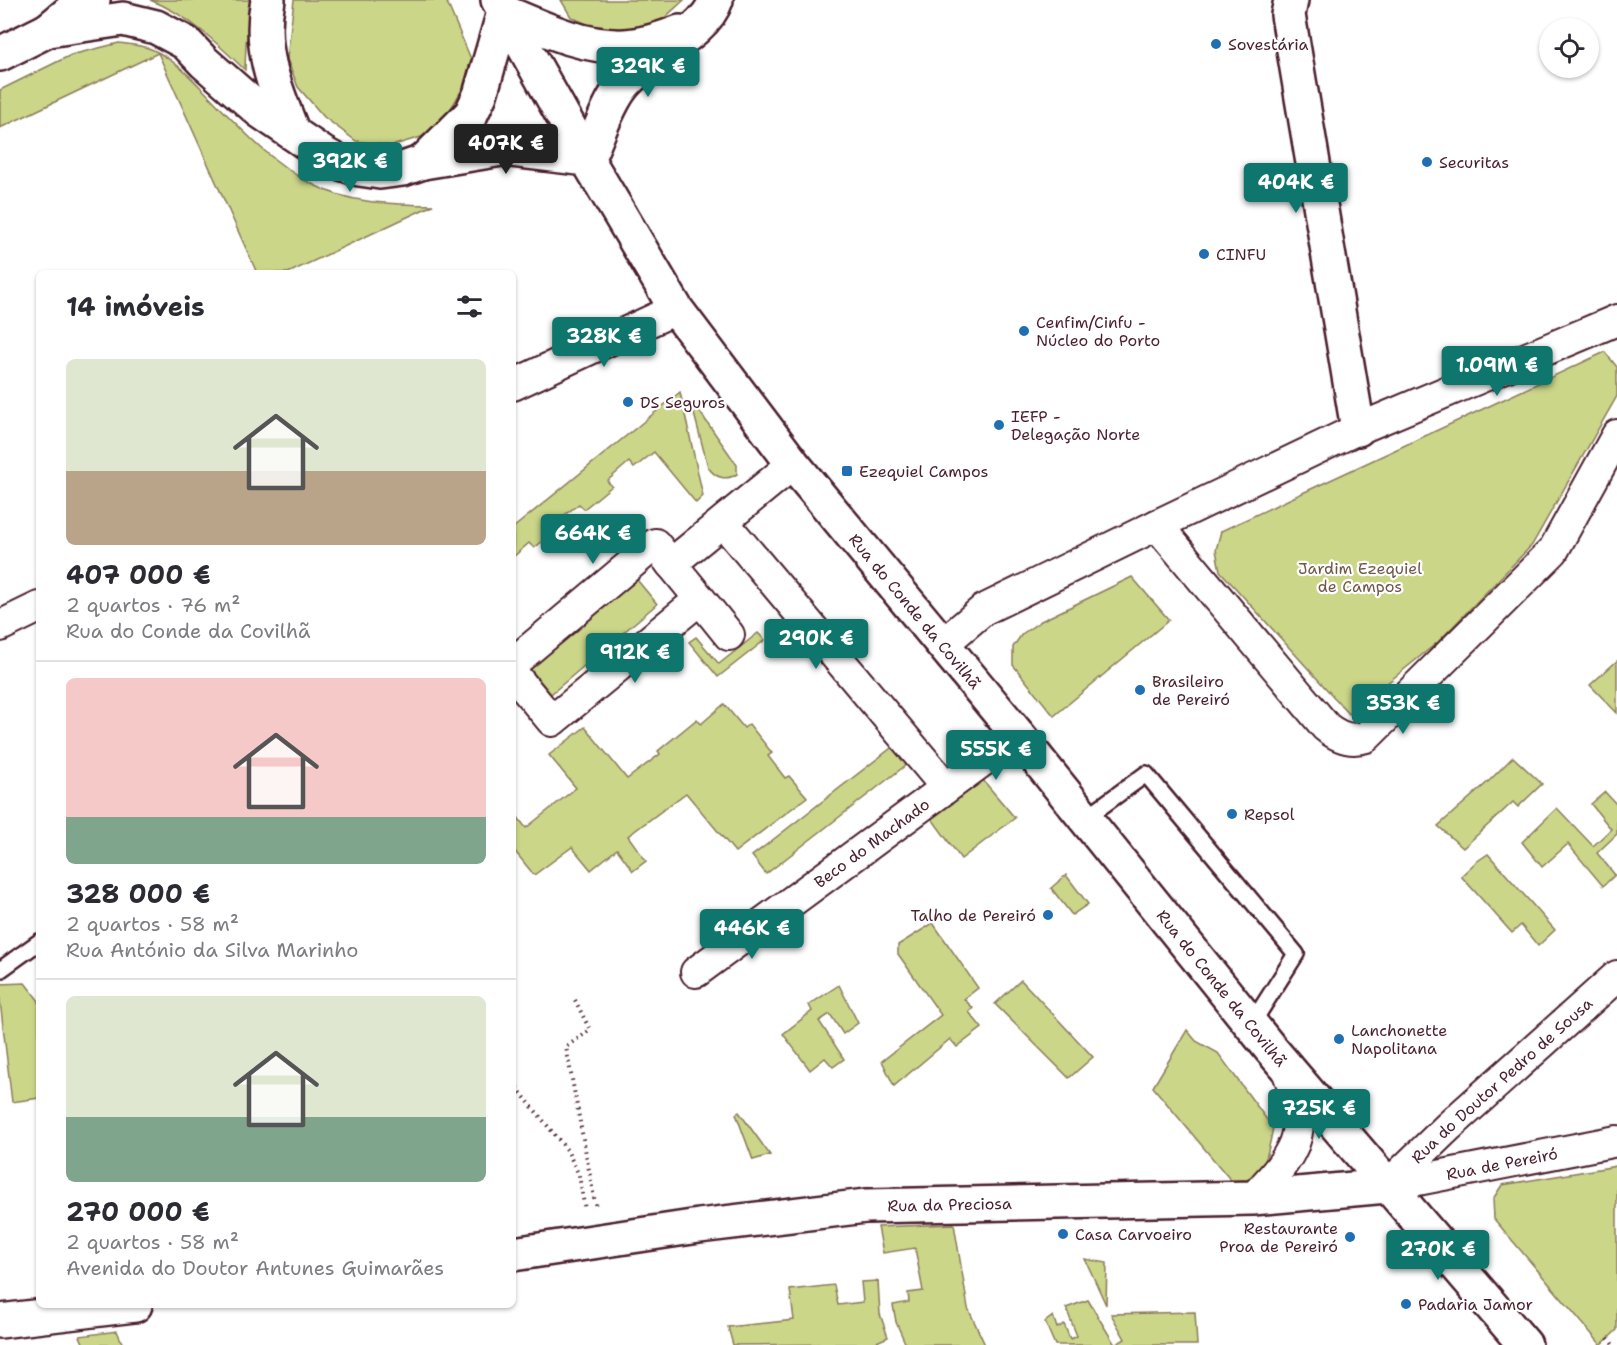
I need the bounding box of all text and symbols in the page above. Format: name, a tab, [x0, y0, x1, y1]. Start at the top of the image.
map controls	[1539, 18, 1599, 78]
button: locate	[1539, 18, 1599, 78]
place label: Sovestária	[1228, 34, 1309, 55]
marker: Sovestária	[1209, 37, 1223, 51]
pin: 329K €	[599, 47, 697, 98]
text: 329K €	[611, 53, 685, 79]
pin: 407K €	[457, 124, 555, 175]
text: 407K €	[468, 130, 544, 156]
pin: 392K €	[301, 142, 399, 193]
text: 392K €	[312, 148, 388, 174]
place label: Securitas	[1439, 152, 1509, 173]
marker: Securitas	[1420, 155, 1434, 169]
pin: 404K €	[1247, 163, 1345, 214]
text: 404K €	[1258, 169, 1334, 195]
place label: CINFU	[1216, 244, 1266, 265]
marker: CINFU	[1197, 247, 1211, 261]
text: 14 imóveis	[66, 289, 205, 324]
icon: filters	[453, 290, 486, 323]
place label: Cenfim/Cinfu - Núcleo do Porto	[1036, 312, 1160, 351]
pin: 328K €	[555, 317, 653, 368]
text: 328K €	[566, 323, 642, 349]
marker: Cenfim/Cinfu - Núcleo do Porto	[1017, 324, 1031, 338]
pin: 1.09M €	[1442, 346, 1552, 397]
text: 1.09M €	[1456, 352, 1538, 378]
place label: DS Seguros	[640, 392, 725, 413]
marker: DS Seguros	[621, 395, 635, 409]
icon: home	[222, 398, 330, 506]
place label: IEFP - Delegação Norte	[1011, 406, 1140, 445]
marker: IEFP - Delegação Norte	[992, 418, 1006, 432]
place label: Ezequiel Campos	[859, 461, 989, 482]
marker: Ezequiel Campos	[840, 464, 854, 478]
pin: 664K €	[544, 514, 642, 565]
text: 664K €	[555, 520, 631, 546]
street label: Rua do Conde da Covilhã	[845, 529, 986, 693]
text: 407 000 €	[66, 557, 211, 592]
park label: Jardim Ezequiel de Campos	[1298, 558, 1422, 597]
text: 2 quartos · 76 m²	[66, 592, 240, 618]
text: Rua do Conde da Covilhã	[66, 618, 311, 644]
pin: 290K €	[767, 619, 865, 670]
text: 290K €	[778, 625, 854, 651]
pin: 912K €	[586, 633, 684, 684]
text: 912K €	[600, 639, 670, 665]
place label: Brasileiro de Pereiró	[1152, 671, 1230, 710]
marker: Brasileiro de Pereiró	[1133, 683, 1147, 697]
pin: 353K €	[1354, 684, 1452, 735]
text: 353K €	[1366, 690, 1440, 716]
icon: home	[222, 717, 330, 825]
pin: 555K €	[947, 730, 1045, 781]
text: 555K €	[960, 736, 1032, 762]
street label: Beco do Machado	[810, 793, 934, 892]
place label: Repsol	[1244, 804, 1295, 825]
marker: Repsol	[1225, 807, 1239, 821]
text: 328 000 €	[66, 876, 210, 911]
place label: Talho de Pereiró	[911, 905, 1036, 926]
street label: Rua do Conde da Covilhã	[1152, 905, 1292, 1071]
marker: Talho de Pereiró	[1041, 908, 1055, 922]
pin: 446K €	[703, 909, 801, 960]
text: 2 quartos · 58 m²	[66, 911, 239, 937]
text: 446K €	[714, 915, 790, 941]
text: Rua António da Silva Marinho	[66, 937, 358, 963]
street label: Rua do Doutor Pedro de Sousa	[1406, 993, 1597, 1168]
place label: Lanchonette Napolitana	[1351, 1020, 1447, 1059]
marker: Lanchonette Napolitana	[1332, 1032, 1346, 1046]
icon: home	[222, 1035, 330, 1143]
pin: 725K €	[1270, 1089, 1368, 1140]
text: 725K €	[1282, 1095, 1356, 1121]
street label: Rua de Pereiró	[1444, 1142, 1559, 1185]
street label: Rua da Preciosa	[887, 1192, 1012, 1216]
text: 270 000 €	[66, 1194, 210, 1229]
place label: Restaurante Proa de Pereiró	[1219, 1218, 1338, 1257]
place label: Casa Carvoeiro	[1075, 1224, 1192, 1245]
marker: Casa Carvoeiro	[1056, 1227, 1070, 1241]
text: 2 quartos · 58 m²	[66, 1229, 239, 1255]
marker: Restaurante Proa de Pereiró	[1343, 1230, 1357, 1244]
pin: 270K €	[1389, 1230, 1487, 1281]
text: 270K €	[1400, 1236, 1476, 1262]
text: Avenida do Doutor Antunes Guimarães	[66, 1255, 444, 1281]
place label: Padaria Jamor	[1418, 1294, 1533, 1315]
marker: Padaria Jamor	[1399, 1297, 1413, 1311]

